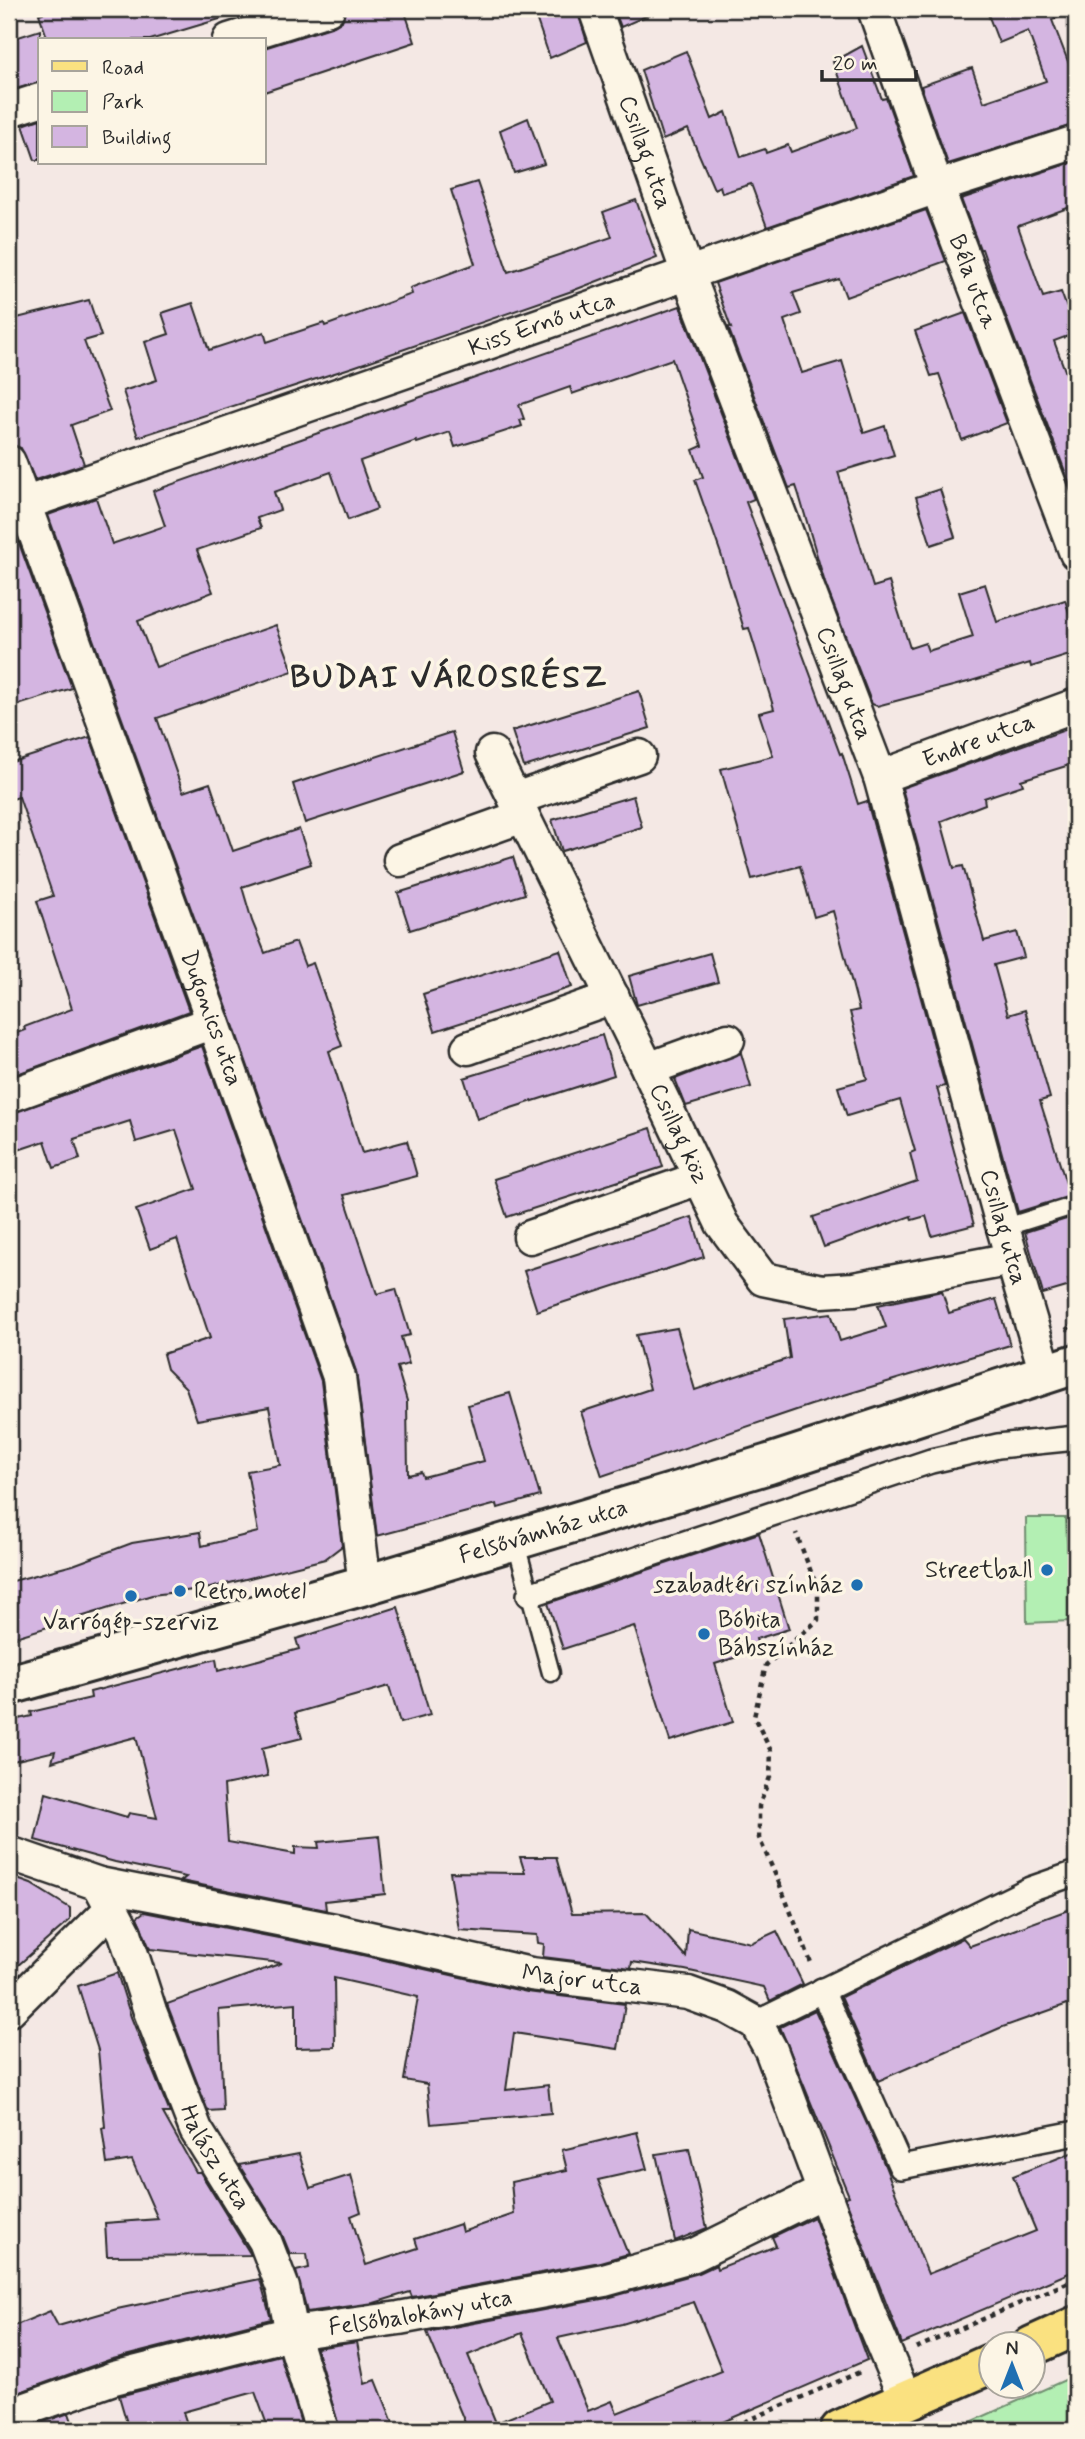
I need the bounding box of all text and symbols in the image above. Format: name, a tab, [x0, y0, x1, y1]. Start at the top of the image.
legend	[38, 38, 266, 164]
scale bar	[822, 38, 917, 82]
text: 20 m	[833, 50, 878, 78]
text: Road	[102, 54, 144, 82]
text: Park	[102, 88, 144, 116]
street label: Csillag utca	[611, 91, 680, 214]
text: Building	[102, 124, 172, 154]
street label: Béla utca	[941, 230, 1005, 334]
street label: Kiss Ernő utca	[464, 284, 619, 364]
street label: Csillag utca	[809, 622, 880, 744]
district label: BUDAI VÁROSRÉSZ	[290, 656, 608, 699]
street label: Endre utca	[918, 706, 1039, 776]
street label: Dugonics utca	[173, 946, 250, 1090]
street label: Csillag köz	[642, 1078, 716, 1189]
street label: Csillag utca	[972, 1166, 1035, 1289]
street label: Felsővámház utca	[455, 1492, 632, 1571]
place label: Streetball	[925, 1555, 1033, 1586]
marker: Streetball	[1039, 1562, 1055, 1578]
place label: szabadtéri színház	[653, 1570, 843, 1601]
place label: Retro motel	[194, 1576, 306, 1607]
marker: szabadtéri színház	[849, 1577, 865, 1593]
marker: Retro motel	[172, 1583, 188, 1599]
marker: Varrógép-szerviz	[123, 1588, 139, 1604]
place label: Bóbita Bábszínház	[718, 1605, 834, 1664]
place label: Varrógép-szerviz	[43, 1607, 219, 1638]
marker: Bóbita Bábszínház	[696, 1626, 712, 1642]
street label: Major utca	[520, 1958, 644, 2003]
street label: Halász utca	[172, 2100, 258, 2216]
street label: Felsőbalokány utca	[327, 2282, 515, 2343]
north arrow	[976, 2330, 1046, 2400]
text: N	[1006, 2337, 1018, 2362]

